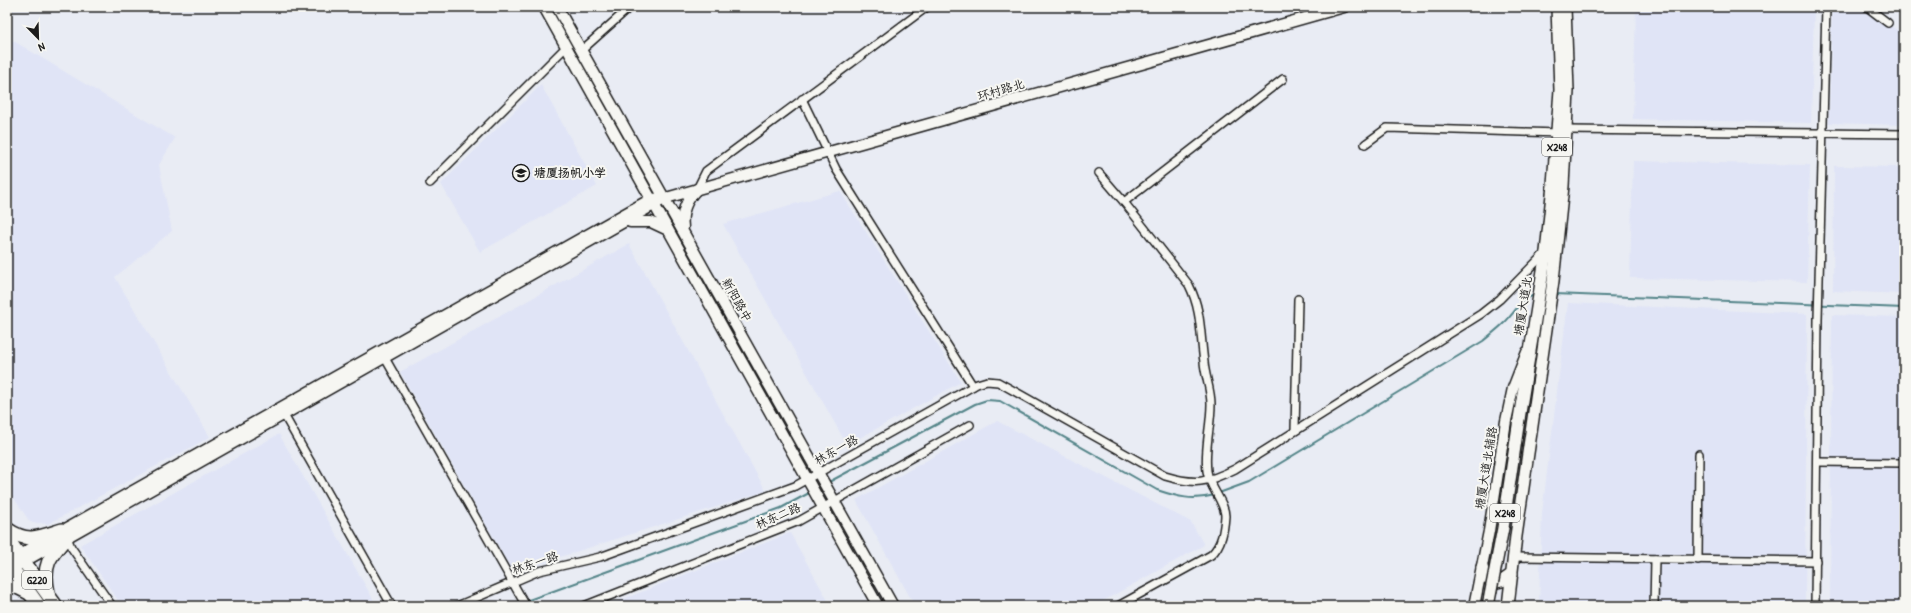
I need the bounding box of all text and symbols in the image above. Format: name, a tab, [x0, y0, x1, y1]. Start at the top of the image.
north arrow	[18, 18, 58, 58]
text: N	[36, 40, 47, 55]
street label: 环村路北	[975, 75, 1026, 104]
road number: X248	[1542, 138, 1572, 156]
school or university icon: 塘厦扬帆小学	[511, 163, 531, 183]
place label: 塘厦扬帆小学	[534, 164, 606, 181]
street label: 新阳路中	[718, 275, 757, 325]
street label: 塘厦大道北	[1509, 275, 1536, 337]
street label: 塘厦大道北辅路	[1471, 425, 1500, 511]
street label: 林东一路	[811, 430, 861, 469]
street label: 林东二路	[752, 498, 803, 533]
road number: X248	[1490, 504, 1520, 522]
street label: 林东一路	[509, 547, 560, 578]
road number: G220	[22, 571, 52, 589]

